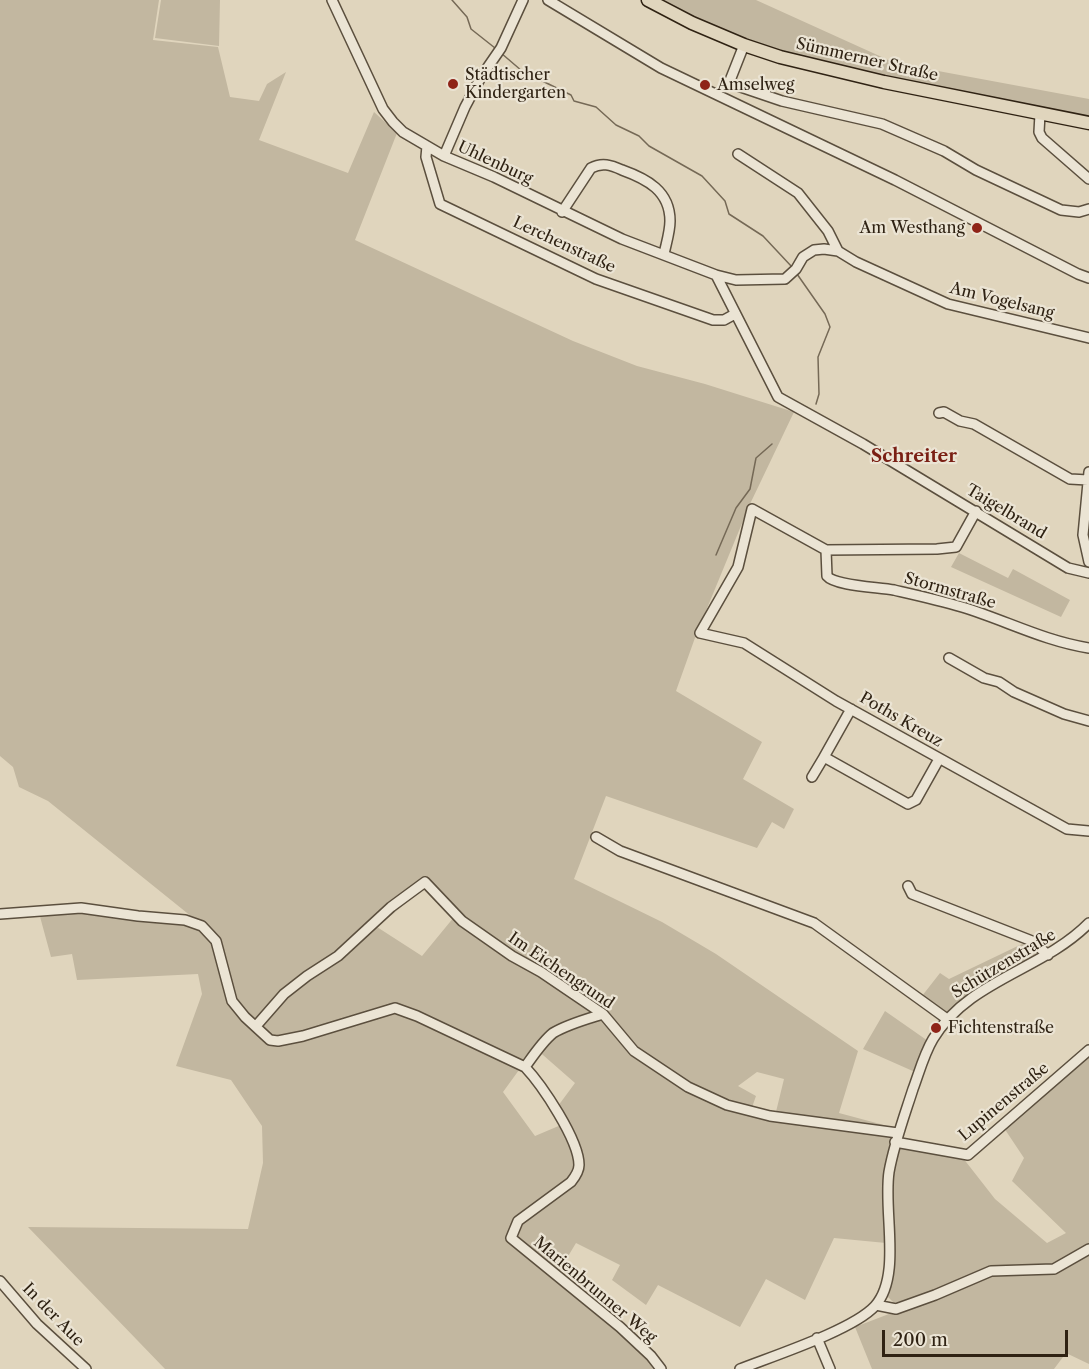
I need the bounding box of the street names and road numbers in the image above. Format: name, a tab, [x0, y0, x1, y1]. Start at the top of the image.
street label: Sümmerner Straße	[794, 34, 940, 86]
street label: Uhlenburg	[454, 137, 536, 189]
street label: Lerchenstraße	[510, 213, 618, 277]
street label: Am Vogelsang	[948, 279, 1056, 323]
street label: Taigelbrand	[962, 480, 1050, 544]
street label: Stormstraße	[902, 569, 998, 613]
street label: Poths Kreuz	[856, 688, 946, 752]
street label: Schützenstraße	[948, 925, 1060, 1003]
street label: Im Eichengrund	[505, 929, 617, 1013]
street label: Lupinenstraße	[955, 1059, 1053, 1145]
street label: Marienbrunner Weg	[530, 1233, 660, 1347]
street label: In der Aue	[18, 1279, 88, 1351]

